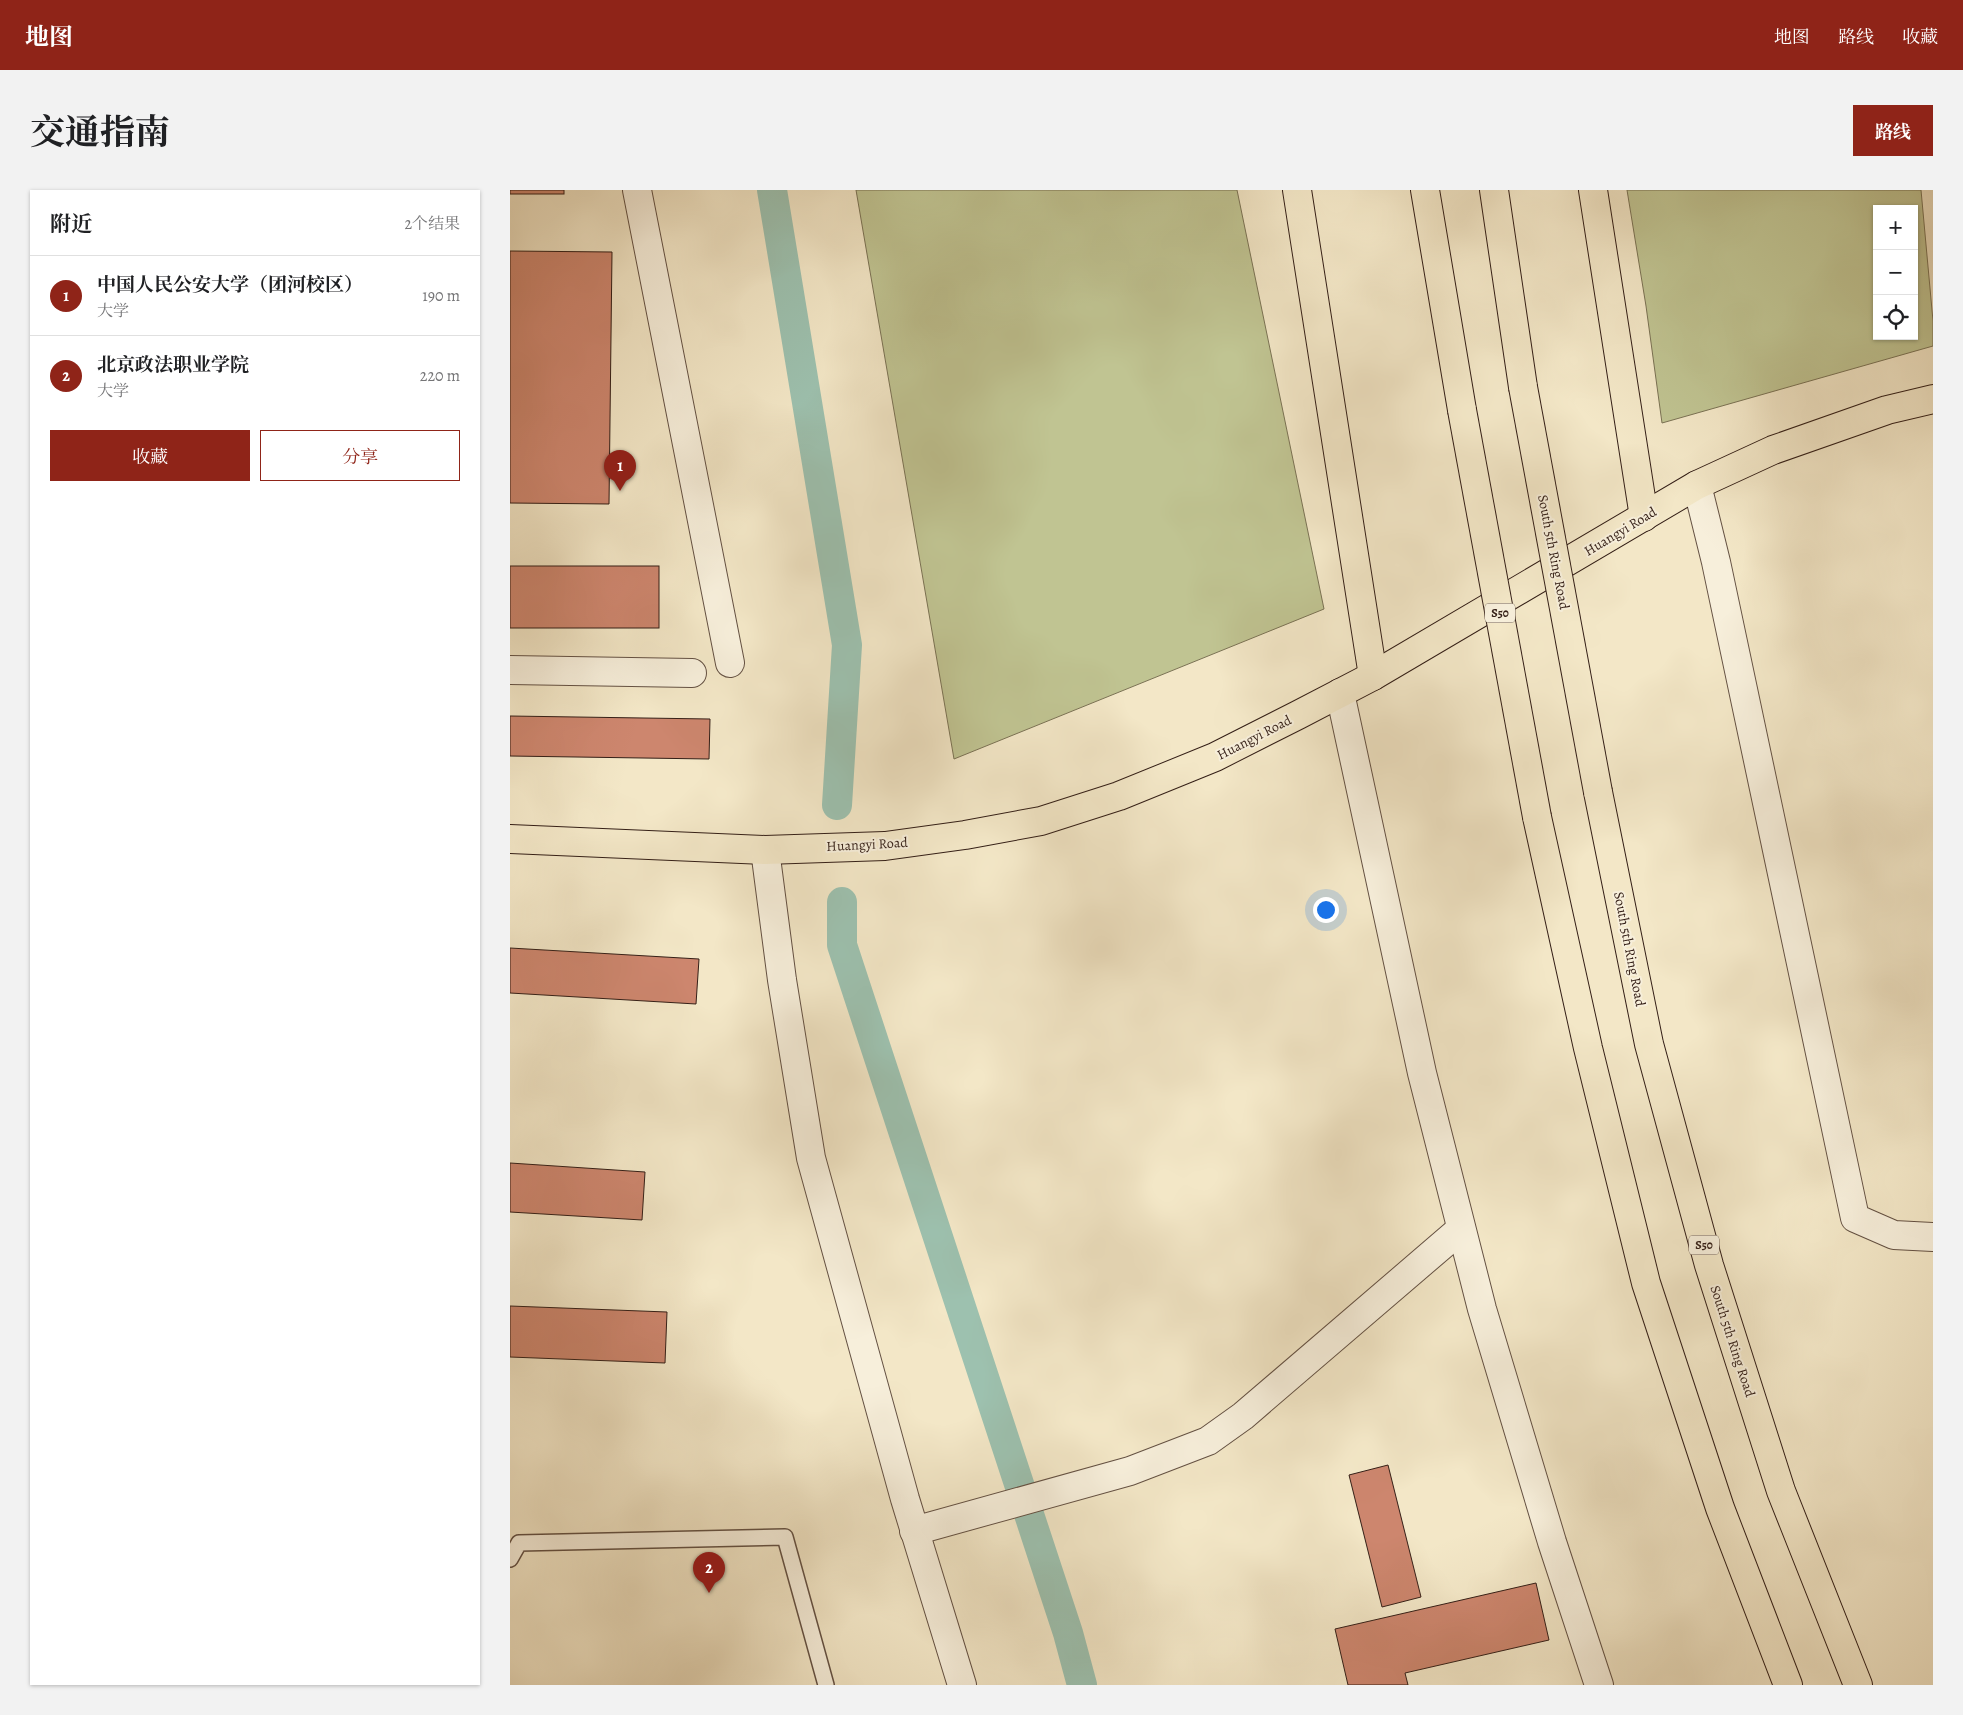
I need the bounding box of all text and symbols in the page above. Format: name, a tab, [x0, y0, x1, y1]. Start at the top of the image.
text: 地图	[25, 21, 73, 53]
text: 地图	[1774, 25, 1810, 49]
text: 路线	[1838, 25, 1874, 49]
text: 收藏	[1902, 25, 1938, 49]
button: 路线	[1853, 105, 1933, 156]
text: 交通指南	[30, 108, 170, 156]
map controls	[1873, 205, 1918, 340]
button: +	[1873, 205, 1918, 250]
text: 附近	[50, 210, 92, 238]
text: 2个结果	[404, 213, 460, 235]
button: −	[1873, 250, 1918, 295]
text: 中国人民公安大学（团河校区）	[97, 272, 363, 298]
text: 1	[63, 285, 69, 307]
text: 190 m	[422, 285, 460, 307]
button: locate	[1873, 295, 1918, 340]
text: 大学	[97, 300, 129, 322]
text: 北京政法职业学院	[97, 352, 249, 378]
text: 2	[62, 365, 70, 387]
text: 220 m	[420, 365, 460, 387]
text: 大学	[97, 380, 129, 402]
button: 收藏	[50, 430, 250, 481]
button: 分享	[260, 430, 460, 481]
pin: 1	[604, 450, 636, 491]
street label: South 5th Ring Road	[1533, 493, 1574, 612]
street label: Huangyi Road	[1580, 502, 1660, 561]
road number: S50	[1485, 603, 1515, 622]
street label: Huangyi Road	[1214, 710, 1295, 764]
street label: Huangyi Road	[826, 833, 909, 856]
street label: South 5th Ring Road	[1609, 890, 1650, 1009]
your location	[1313, 897, 1339, 923]
road number: S50	[1689, 1236, 1719, 1254]
street label: South 5th Ring Road	[1706, 1283, 1760, 1400]
pin: 2	[693, 1552, 725, 1593]

